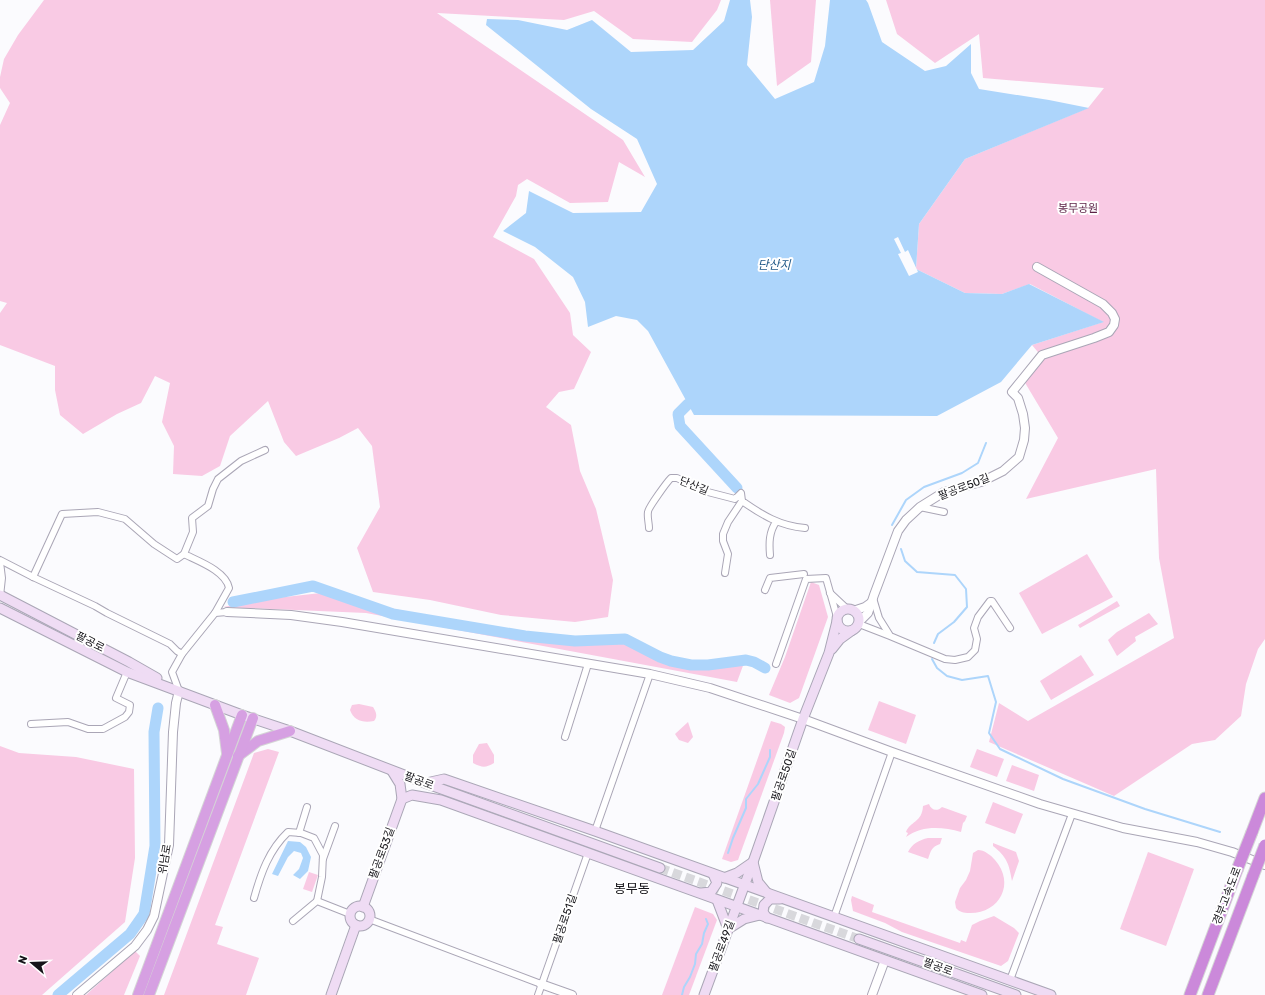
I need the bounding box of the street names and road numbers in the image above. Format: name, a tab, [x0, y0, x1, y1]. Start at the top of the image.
street label: 팔공로50길	[936, 471, 992, 503]
street label: 단산길	[677, 474, 711, 498]
street label: 팔공로	[74, 629, 106, 655]
street label: 팔공로50길	[769, 747, 799, 803]
street label: 팔공로	[402, 769, 436, 793]
street label: 팔공로53길	[367, 826, 397, 880]
street label: 위남로	[156, 843, 174, 875]
street label: 경부고속도로	[1210, 865, 1244, 927]
street label: 팔공로51길	[550, 893, 580, 945]
street label: 팔공로49길	[707, 919, 737, 973]
street label: 팔공로	[922, 956, 954, 978]

